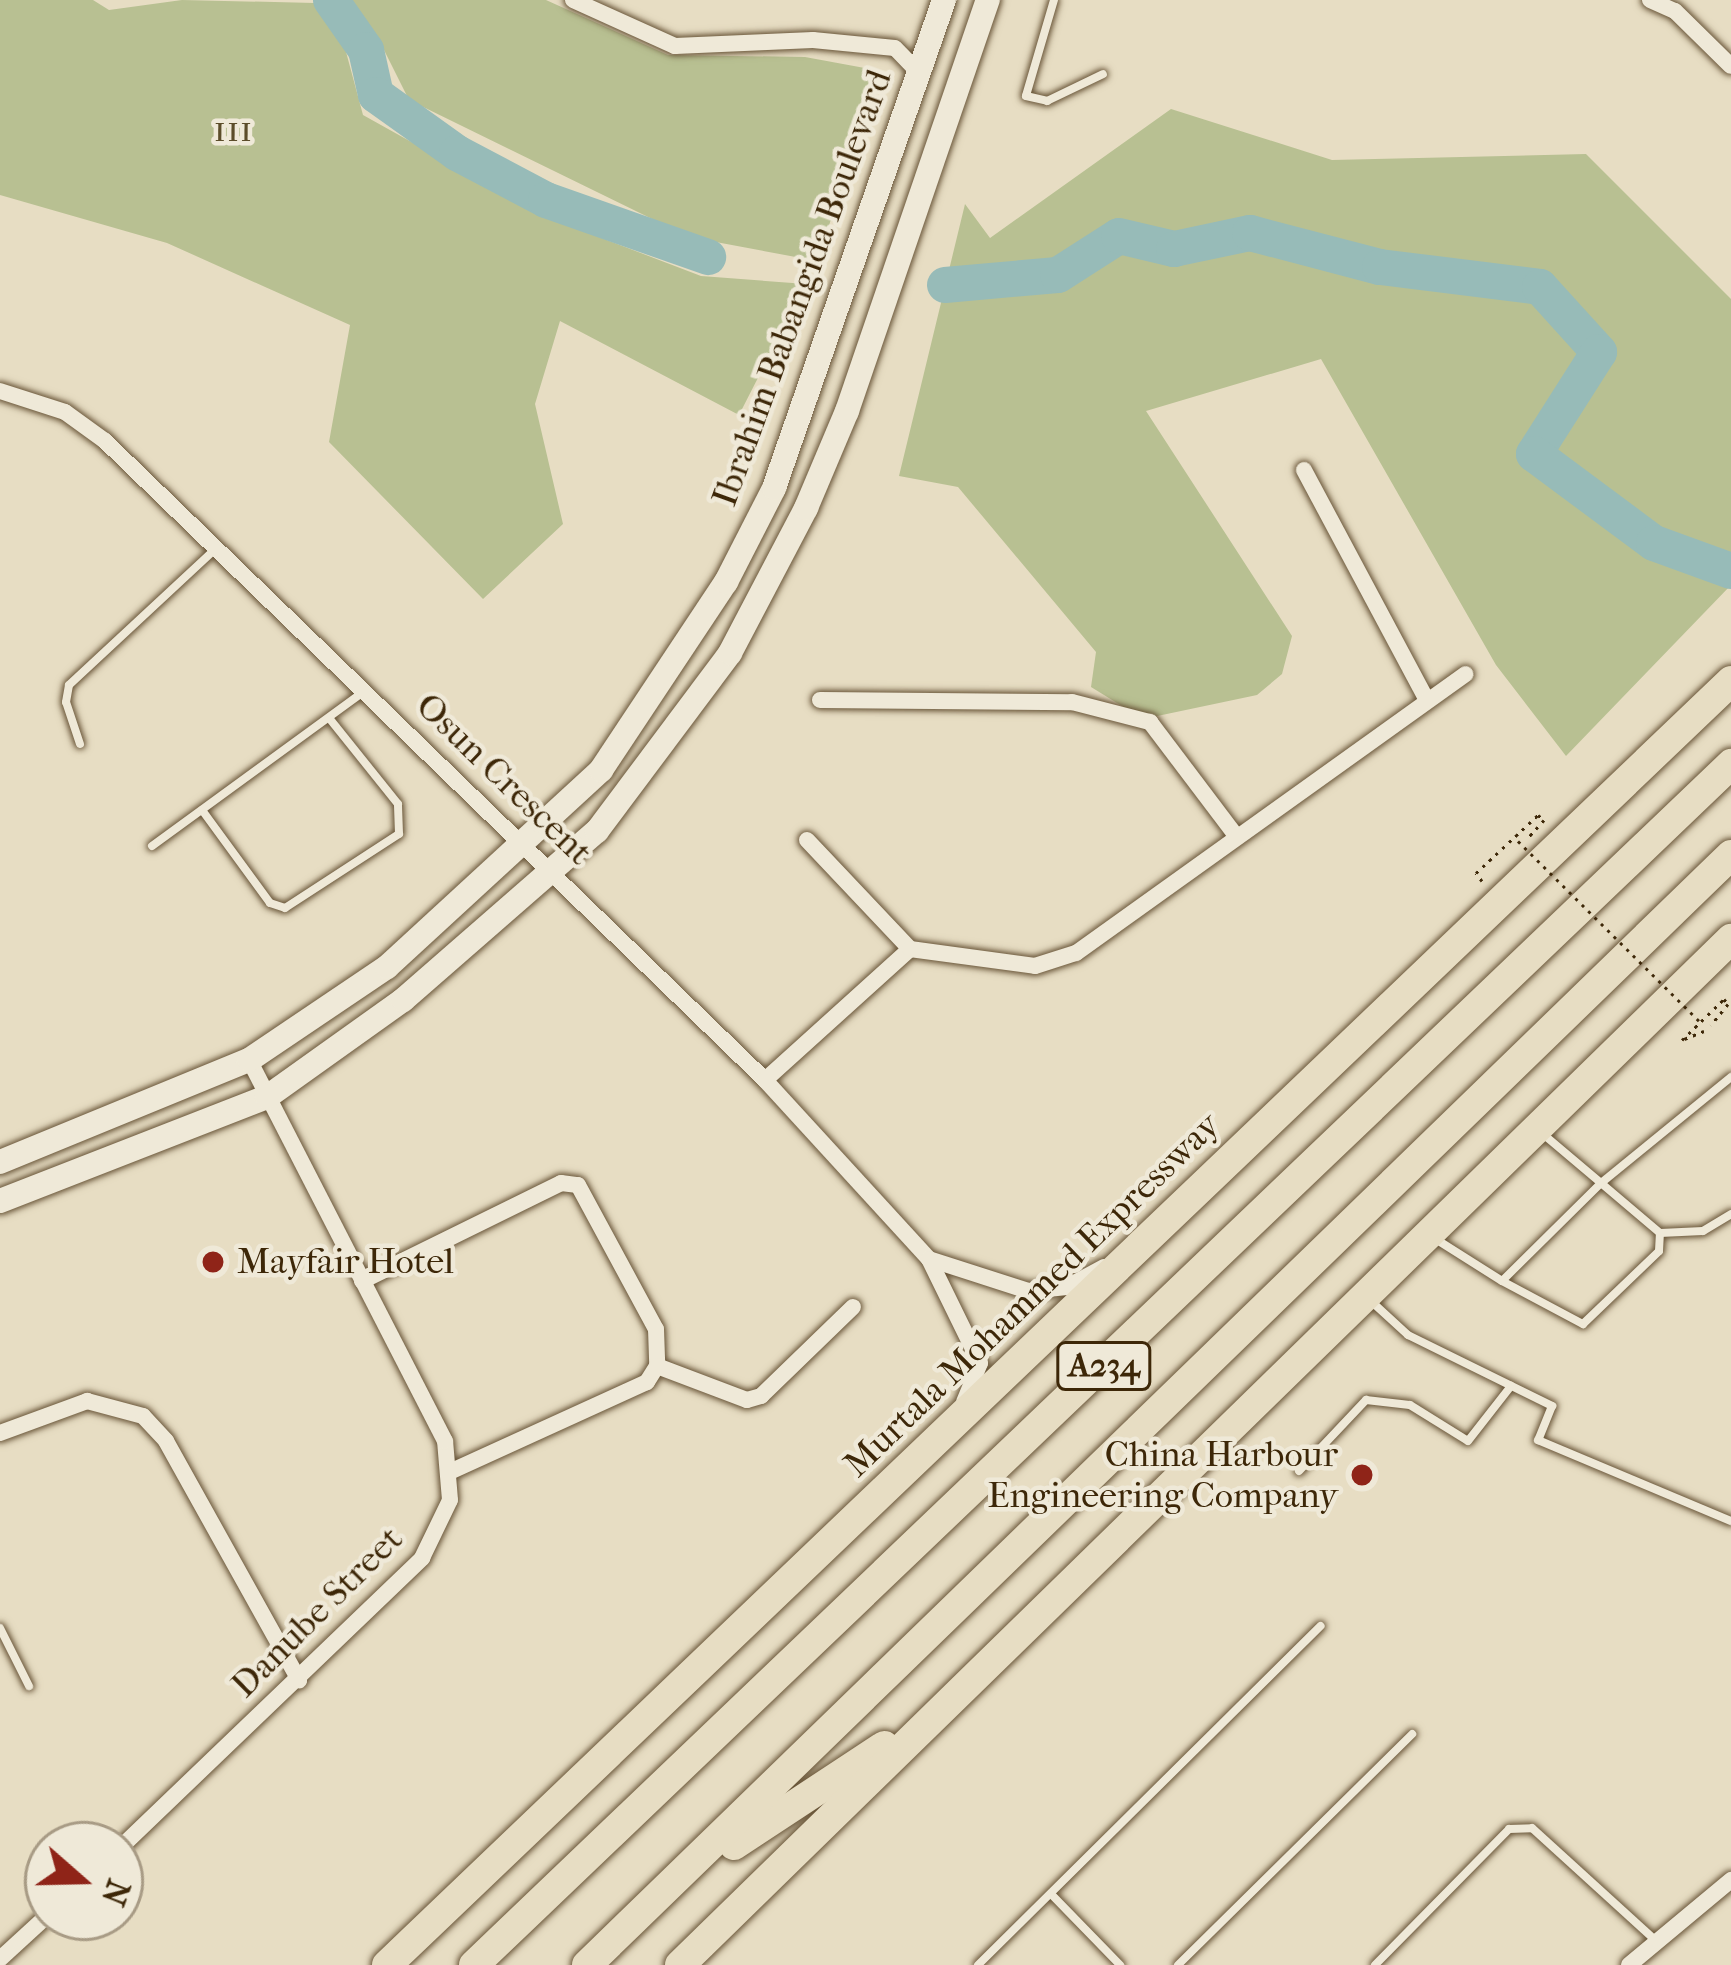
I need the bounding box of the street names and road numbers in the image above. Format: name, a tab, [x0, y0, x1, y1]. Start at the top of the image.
street label: Ibrahim Babangida Boulevard	[703, 64, 901, 512]
street label: Osun Crescent	[407, 684, 601, 874]
street label: Murtala Mohammed Expressway	[835, 1104, 1229, 1486]
road number: A234	[1056, 1339, 1152, 1393]
street label: Danube Street	[222, 1517, 412, 1707]

